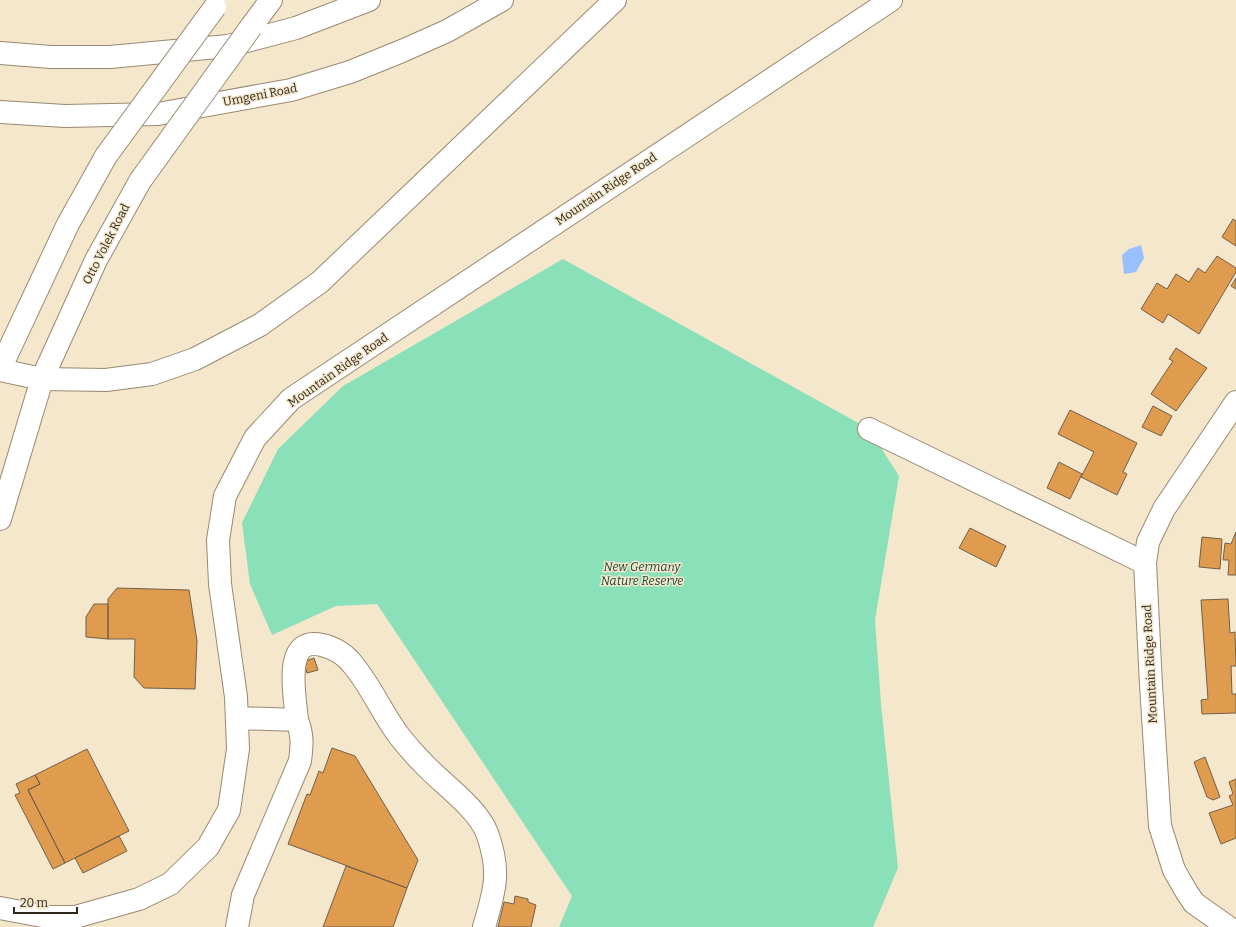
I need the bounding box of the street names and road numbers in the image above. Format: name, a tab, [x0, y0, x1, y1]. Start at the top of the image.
street label: Umgeni Road	[222, 81, 298, 109]
street label: Mountain Ridge Road	[553, 150, 659, 228]
street label: Otto Volek Road	[80, 201, 132, 287]
street label: Mountain Ridge Road	[285, 330, 391, 410]
street label: Mountain Ridge Road	[1140, 604, 1160, 724]

